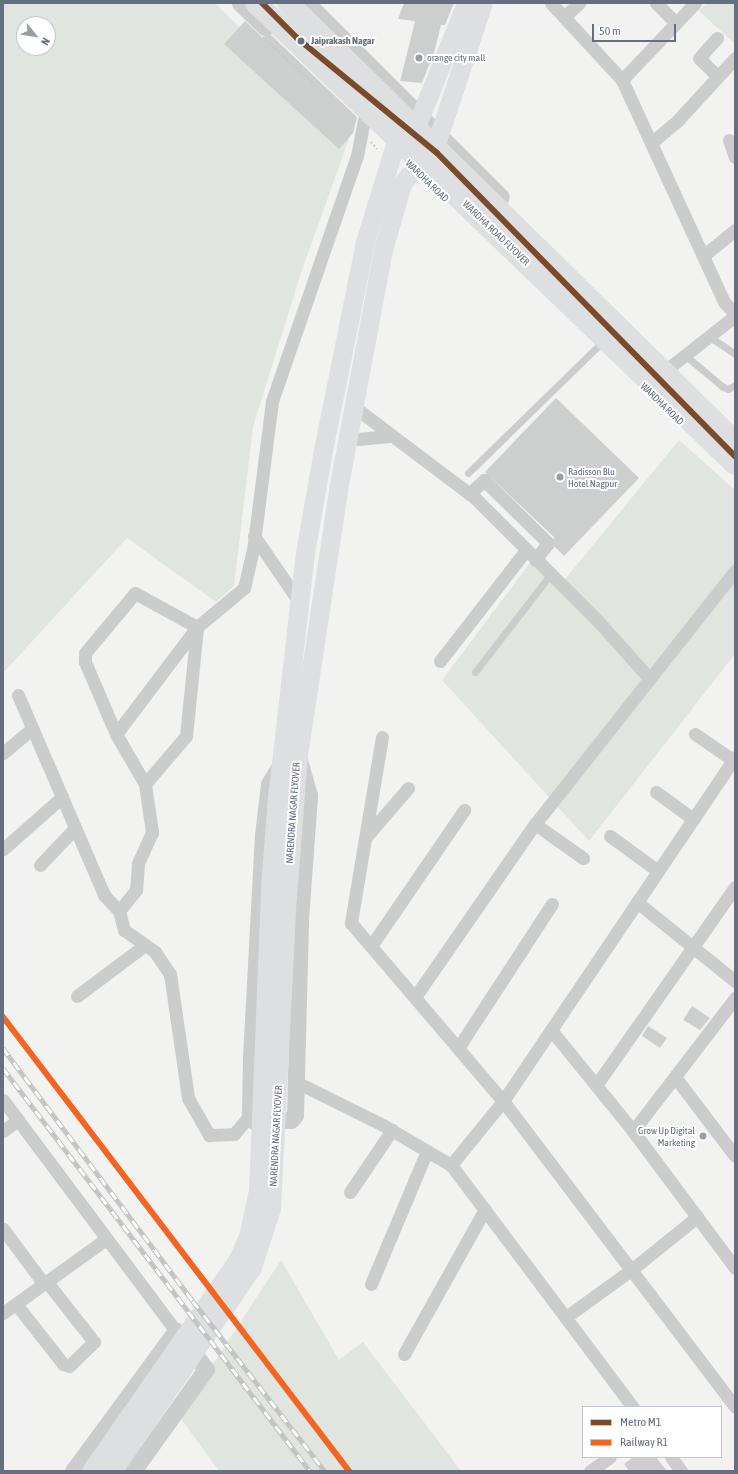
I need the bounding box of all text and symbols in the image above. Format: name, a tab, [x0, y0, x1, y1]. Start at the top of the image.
north arrow	[16, 16, 56, 56]
scale bar	[594, 16, 678, 42]
text: 50 m	[599, 24, 621, 38]
marker: Jaiprakash Nagar	[294, 34, 308, 48]
place label: Jaiprakash Nagar	[311, 35, 374, 47]
text: N	[39, 36, 52, 47]
place label: orange city mall	[427, 52, 485, 64]
marker: orange city mall	[414, 53, 424, 63]
street label: WARDHA ROAD	[403, 157, 451, 205]
street label: WARDHA ROAD FLYOVER	[460, 198, 532, 268]
street label: WARDHA ROAD	[638, 380, 686, 428]
place label: Radisson Blu Hotel Nagpur	[568, 465, 617, 488]
marker: Radisson Blu Hotel Nagpur	[555, 472, 565, 482]
street label: NARENDRA NAGAR FLYOVER	[283, 762, 303, 864]
street label: NARENDRA NAGAR FLYOVER	[267, 1085, 285, 1187]
place label: Grow Up Digital Marketing	[638, 1124, 695, 1148]
marker: Grow Up Digital Marketing	[698, 1131, 708, 1141]
legend	[582, 1406, 722, 1458]
text: Metro M1	[620, 1415, 661, 1429]
text: Railway R1	[620, 1435, 668, 1449]

